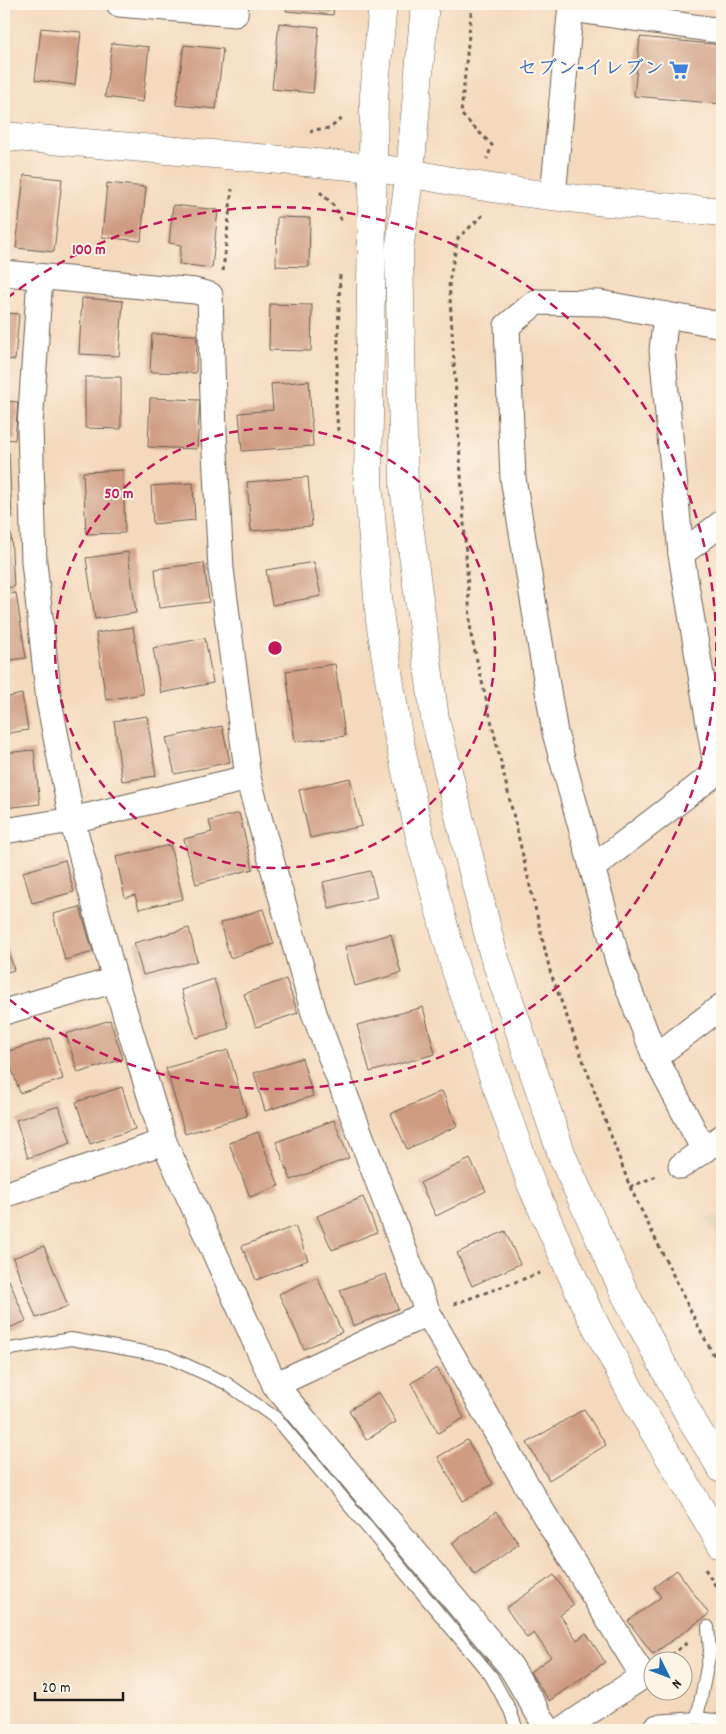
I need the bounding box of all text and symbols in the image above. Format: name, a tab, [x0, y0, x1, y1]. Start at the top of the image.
place label: セブン-イレブン	[517, 56, 664, 84]
supermarket icon: セブン-イレブン	[668, 59, 690, 81]
text: 100 m	[72, 240, 106, 262]
text: 50 m	[105, 484, 133, 506]
centre of rings	[266, 639, 284, 657]
north arrow	[644, 1652, 694, 1702]
scale bar	[35, 1669, 122, 1701]
text: N	[666, 1674, 686, 1693]
text: 20 m	[42, 1678, 70, 1700]

